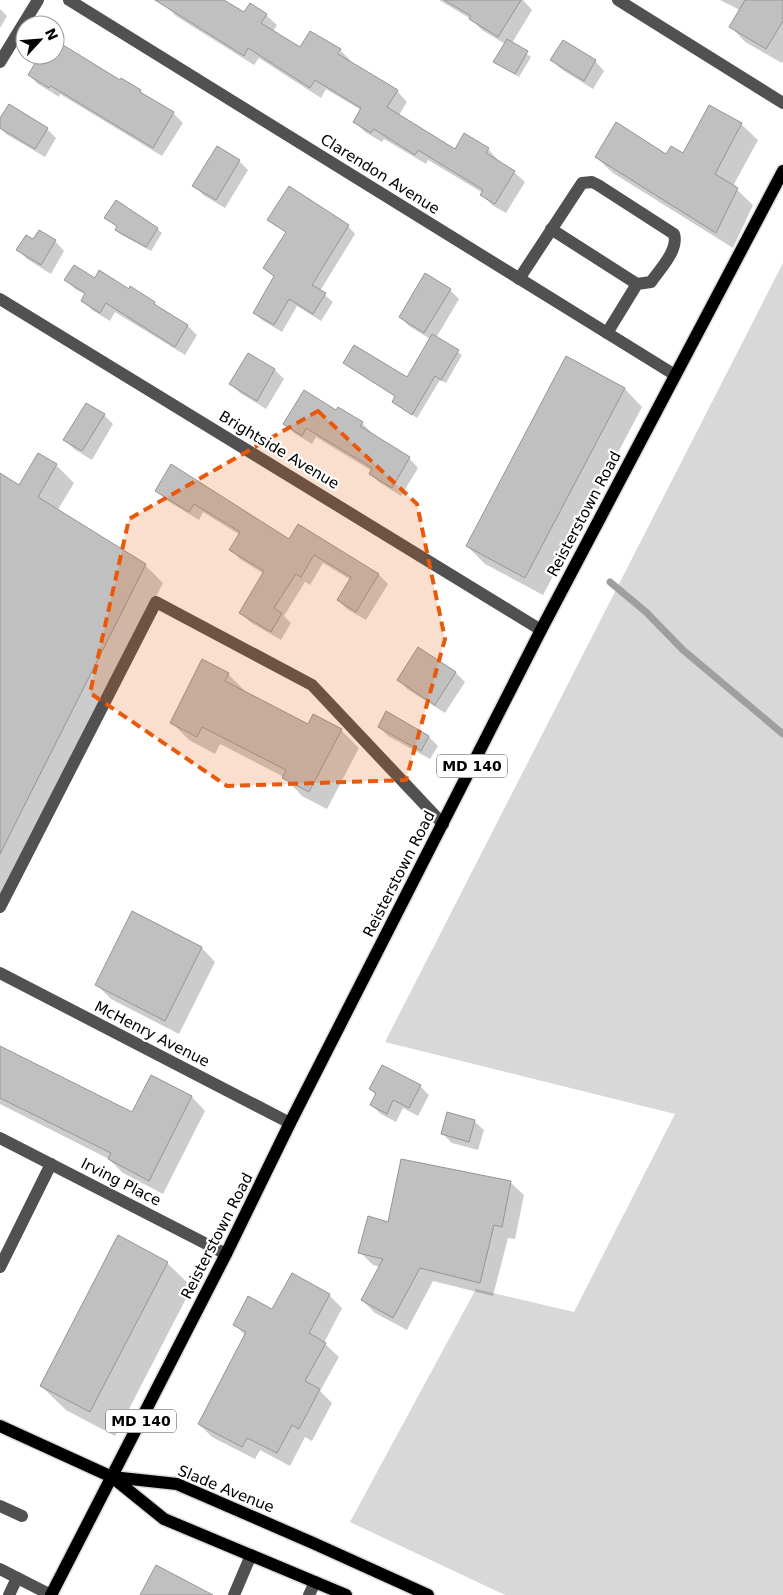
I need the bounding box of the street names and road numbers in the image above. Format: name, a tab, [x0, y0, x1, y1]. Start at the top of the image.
street label: Clarendon Avenue	[317, 130, 443, 218]
street label: Brightside Avenue	[216, 407, 342, 493]
street label: Reisterstown Road	[543, 448, 625, 580]
road number: MD 140	[437, 754, 507, 778]
street label: Reisterstown Road	[359, 808, 439, 940]
street label: McHenry Avenue	[91, 997, 213, 1071]
street label: Irving Place	[78, 1154, 164, 1210]
street label: Reisterstown Road	[177, 1170, 257, 1302]
road number: MD 140	[106, 1410, 176, 1432]
street label: Slade Avenue	[175, 1462, 277, 1516]

